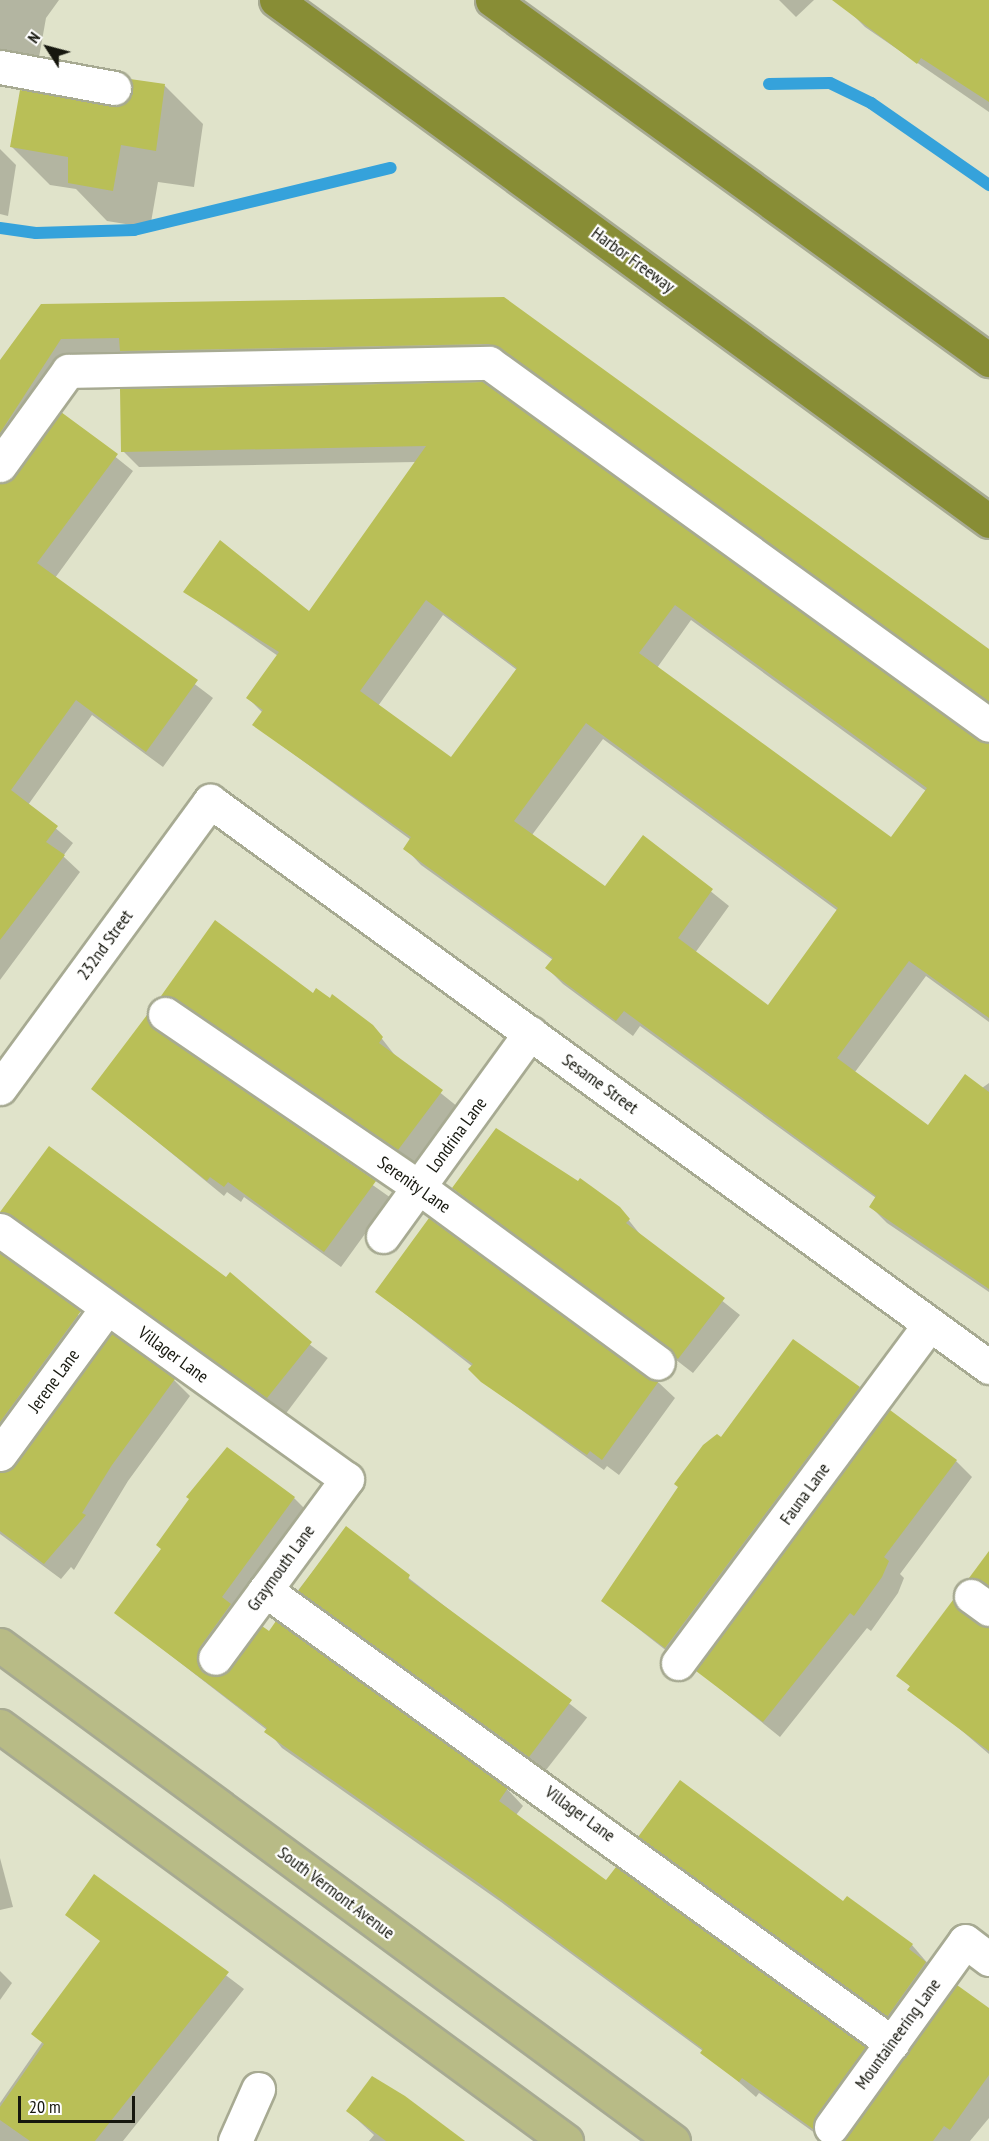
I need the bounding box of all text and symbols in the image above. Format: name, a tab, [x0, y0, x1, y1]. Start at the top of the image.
north arrow	[18, 18, 78, 78]
text: N	[23, 28, 44, 47]
street label: Harbor Freeway	[587, 223, 679, 297]
street label: 232nd Street	[72, 906, 138, 984]
street label: Sesame Street	[558, 1049, 642, 1119]
street label: Londrina Lane	[423, 1093, 491, 1177]
street label: Serenity Lane	[373, 1152, 455, 1218]
street label: Villager Lane	[134, 1322, 212, 1388]
street label: Jerene Lane	[24, 1345, 84, 1417]
street label: Fauna Lane	[775, 1459, 835, 1529]
street label: Graymouth Lane	[242, 1521, 320, 1615]
street label: Villager Lane	[541, 1781, 619, 1847]
street label: South Vermont Avenue	[273, 1842, 399, 1944]
street label: Mountaineering Lane	[851, 1974, 945, 2094]
scale bar	[21, 2084, 138, 2122]
text: 20 m	[29, 2095, 61, 2118]

